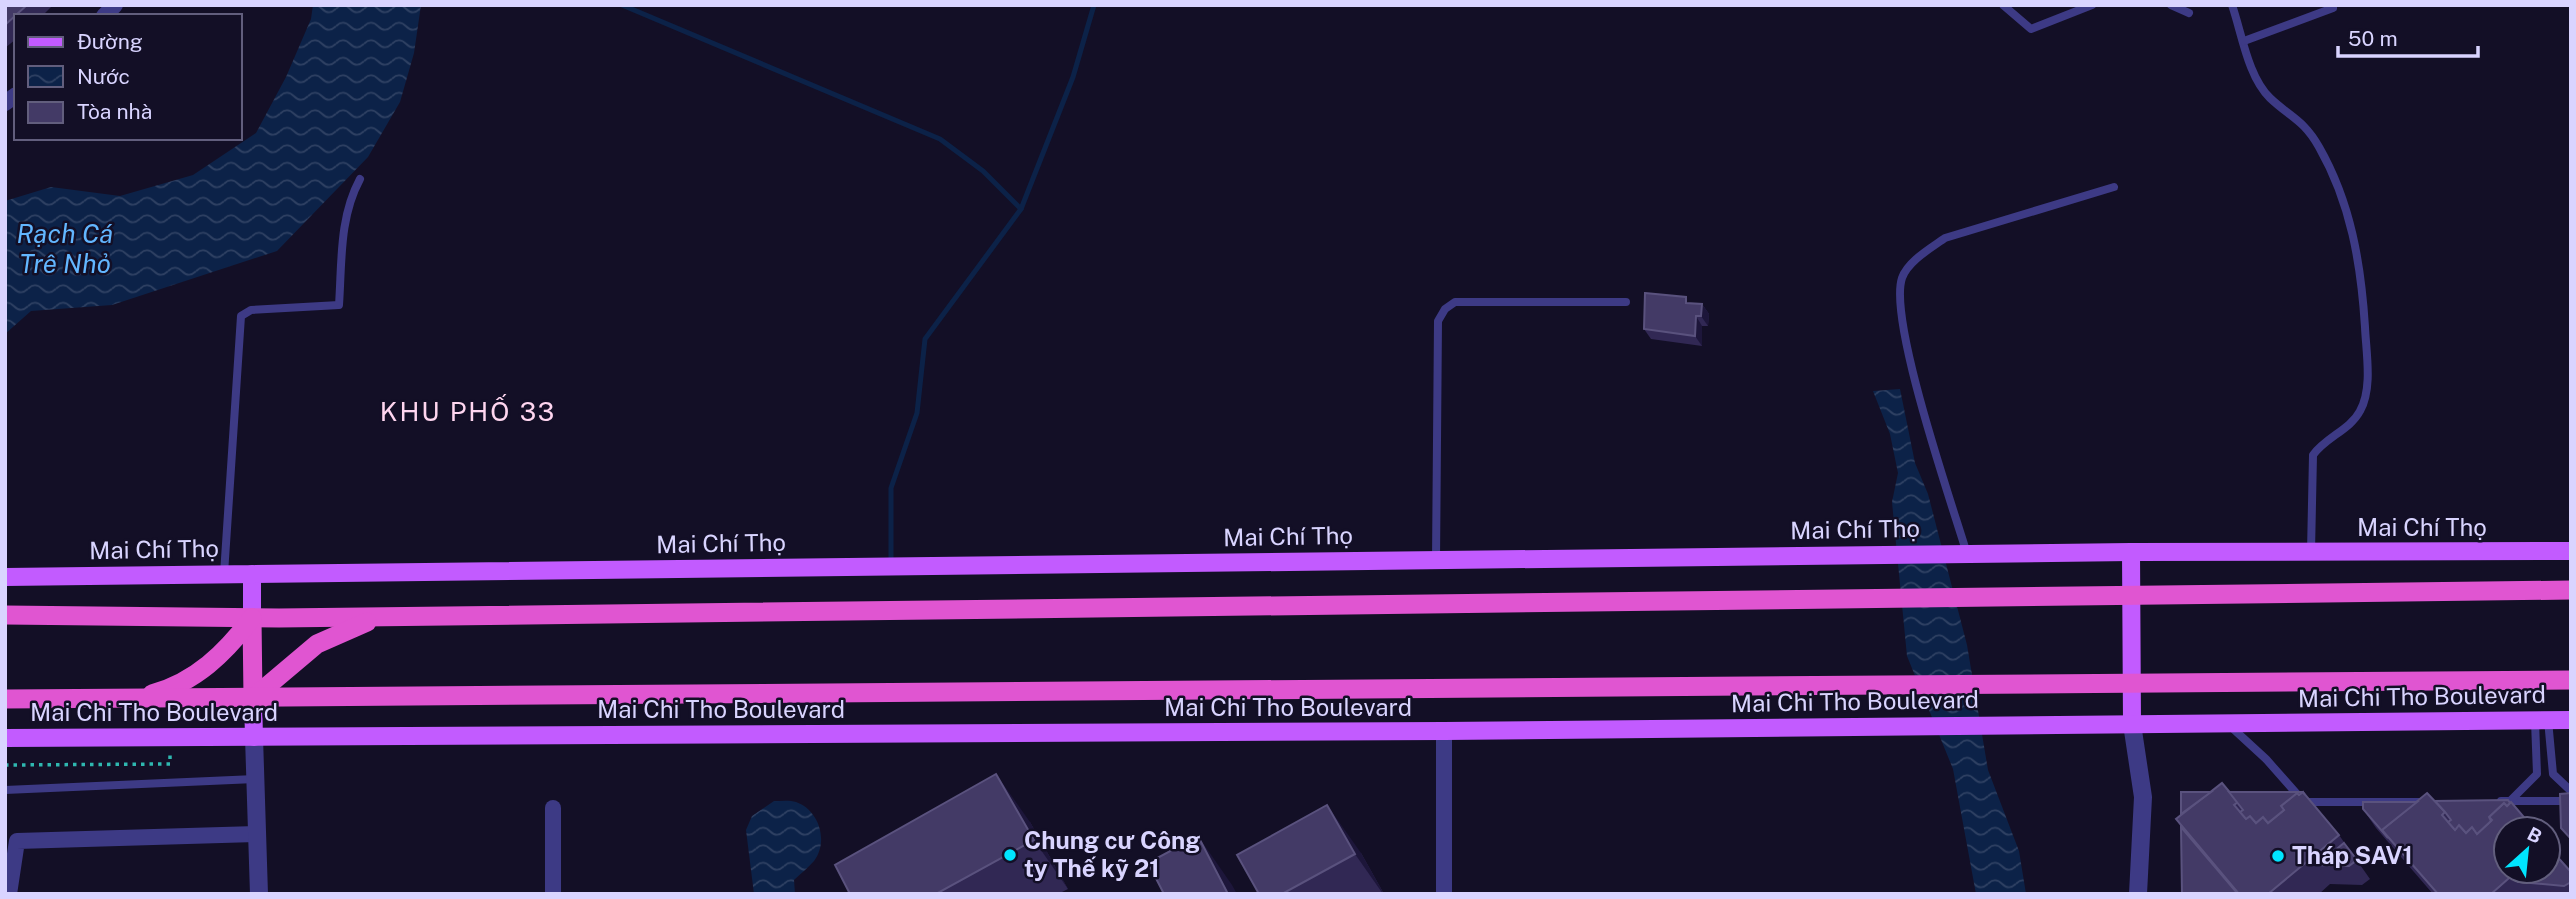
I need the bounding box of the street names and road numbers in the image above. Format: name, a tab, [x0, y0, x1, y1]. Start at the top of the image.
street label: Mai Chí Thọ	[2357, 513, 2487, 541]
street label: Mai Chí Thọ	[1790, 514, 1920, 544]
street label: Mai Chí Thọ	[1223, 521, 1353, 551]
street label: Mai Chí Thọ	[656, 528, 786, 558]
street label: Mai Chí Thọ	[89, 534, 219, 564]
street label: Mai Chi Tho Boulevard	[2298, 680, 2546, 712]
street label: Mai Chi Tho Boulevard	[1731, 685, 1979, 717]
street label: Mai Chi Tho Boulevard	[1164, 693, 1412, 721]
street label: Mai Chi Tho Boulevard	[597, 695, 845, 723]
street label: Mai Chi Tho Boulevard	[30, 698, 278, 726]

